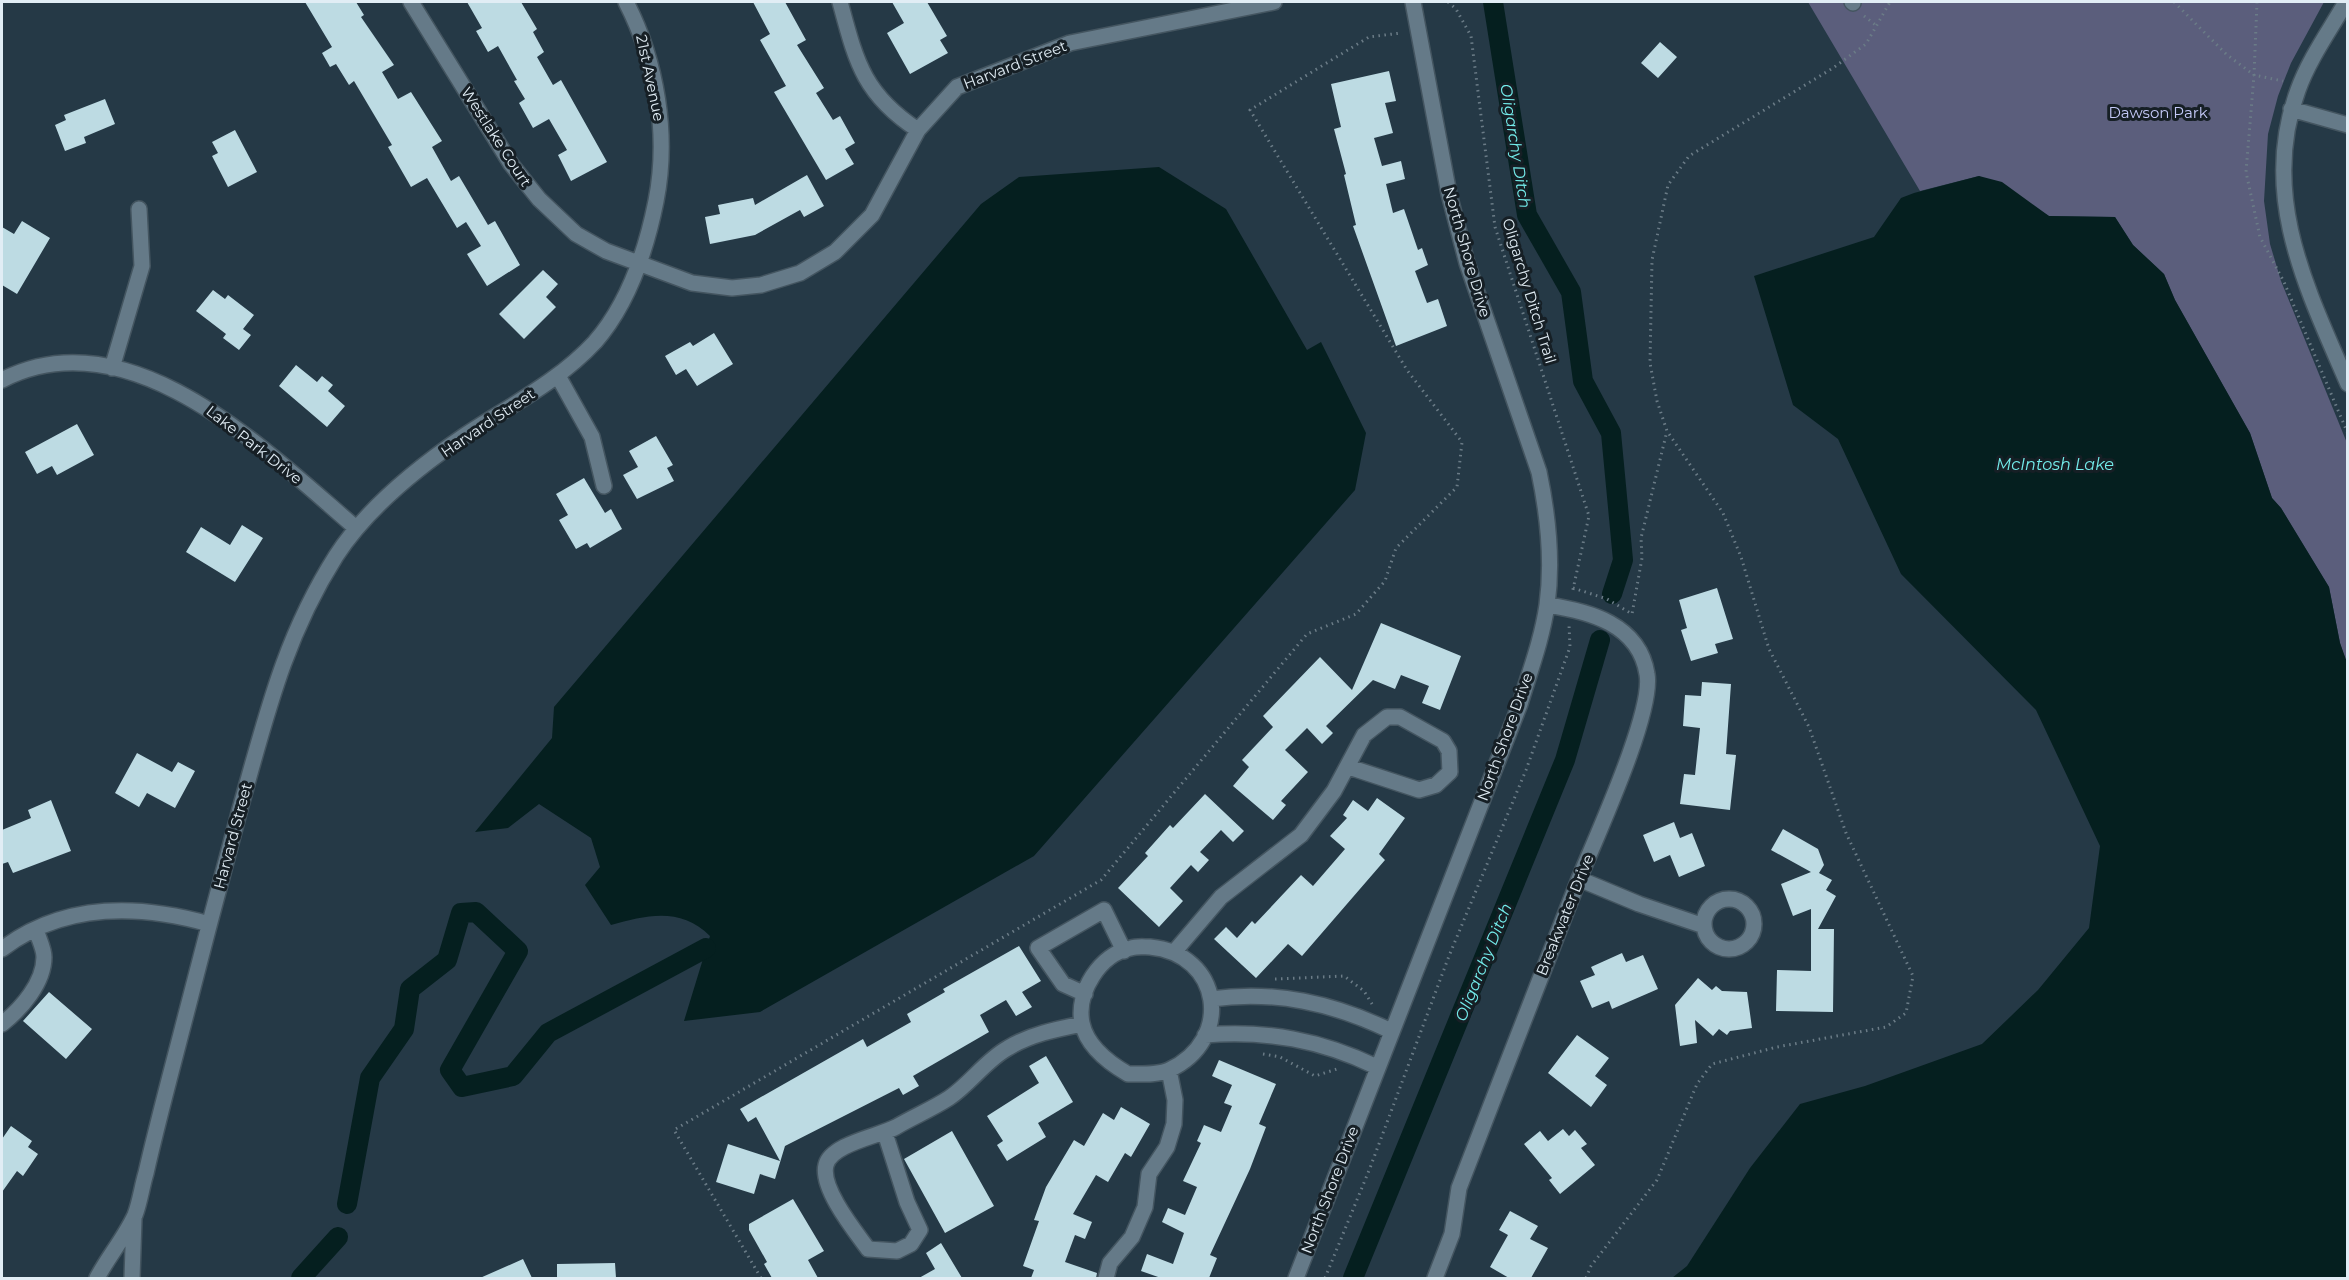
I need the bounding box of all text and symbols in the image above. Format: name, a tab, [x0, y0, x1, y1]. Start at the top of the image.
street label: 21st Avenue	[632, 33, 669, 123]
street label: Harvard Street	[960, 36, 1069, 93]
water label: Oligarchy Ditch	[1496, 82, 1535, 210]
street label: Westlake Court	[457, 83, 536, 190]
park label: Dawson Park	[2108, 103, 2208, 122]
street label: North Shore Drive	[1440, 184, 1495, 319]
street label: Oligarchy Ditch Trail	[1498, 216, 1561, 366]
street label: Harvard Street	[437, 384, 538, 461]
street label: Lake Park Drive	[202, 401, 306, 488]
water label: McIntosh Lake	[1996, 455, 2114, 474]
street label: North Shore Drive	[1473, 670, 1537, 803]
street label: Harvard Street	[209, 781, 256, 891]
street label: Breakwater Drive	[1532, 851, 1598, 978]
water label: Oligarchy Ditch	[1451, 900, 1516, 1024]
street label: North Shore Drive	[1296, 1123, 1363, 1256]

